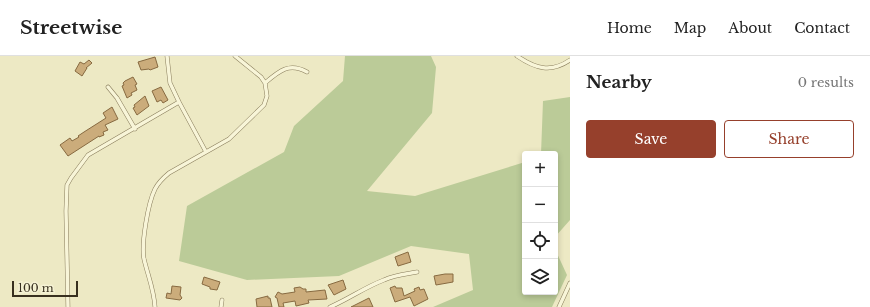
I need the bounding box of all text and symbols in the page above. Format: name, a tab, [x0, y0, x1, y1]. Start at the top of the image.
text: Streetwise	[20, 16, 122, 39]
text: Home	[607, 19, 652, 37]
text: Map	[674, 19, 706, 37]
text: About	[728, 19, 772, 37]
text: Contact	[794, 19, 850, 37]
text: Nearby	[586, 72, 652, 93]
text: 0 results	[798, 74, 854, 91]
button: Save	[586, 120, 716, 158]
button: Share	[724, 120, 854, 158]
map controls	[522, 151, 558, 295]
button: +	[522, 151, 558, 187]
button: −	[522, 187, 558, 223]
button: locate	[522, 223, 558, 259]
button: layers	[522, 259, 558, 295]
scale bar	[12, 279, 78, 298]
text: 100 m	[18, 281, 54, 295]

